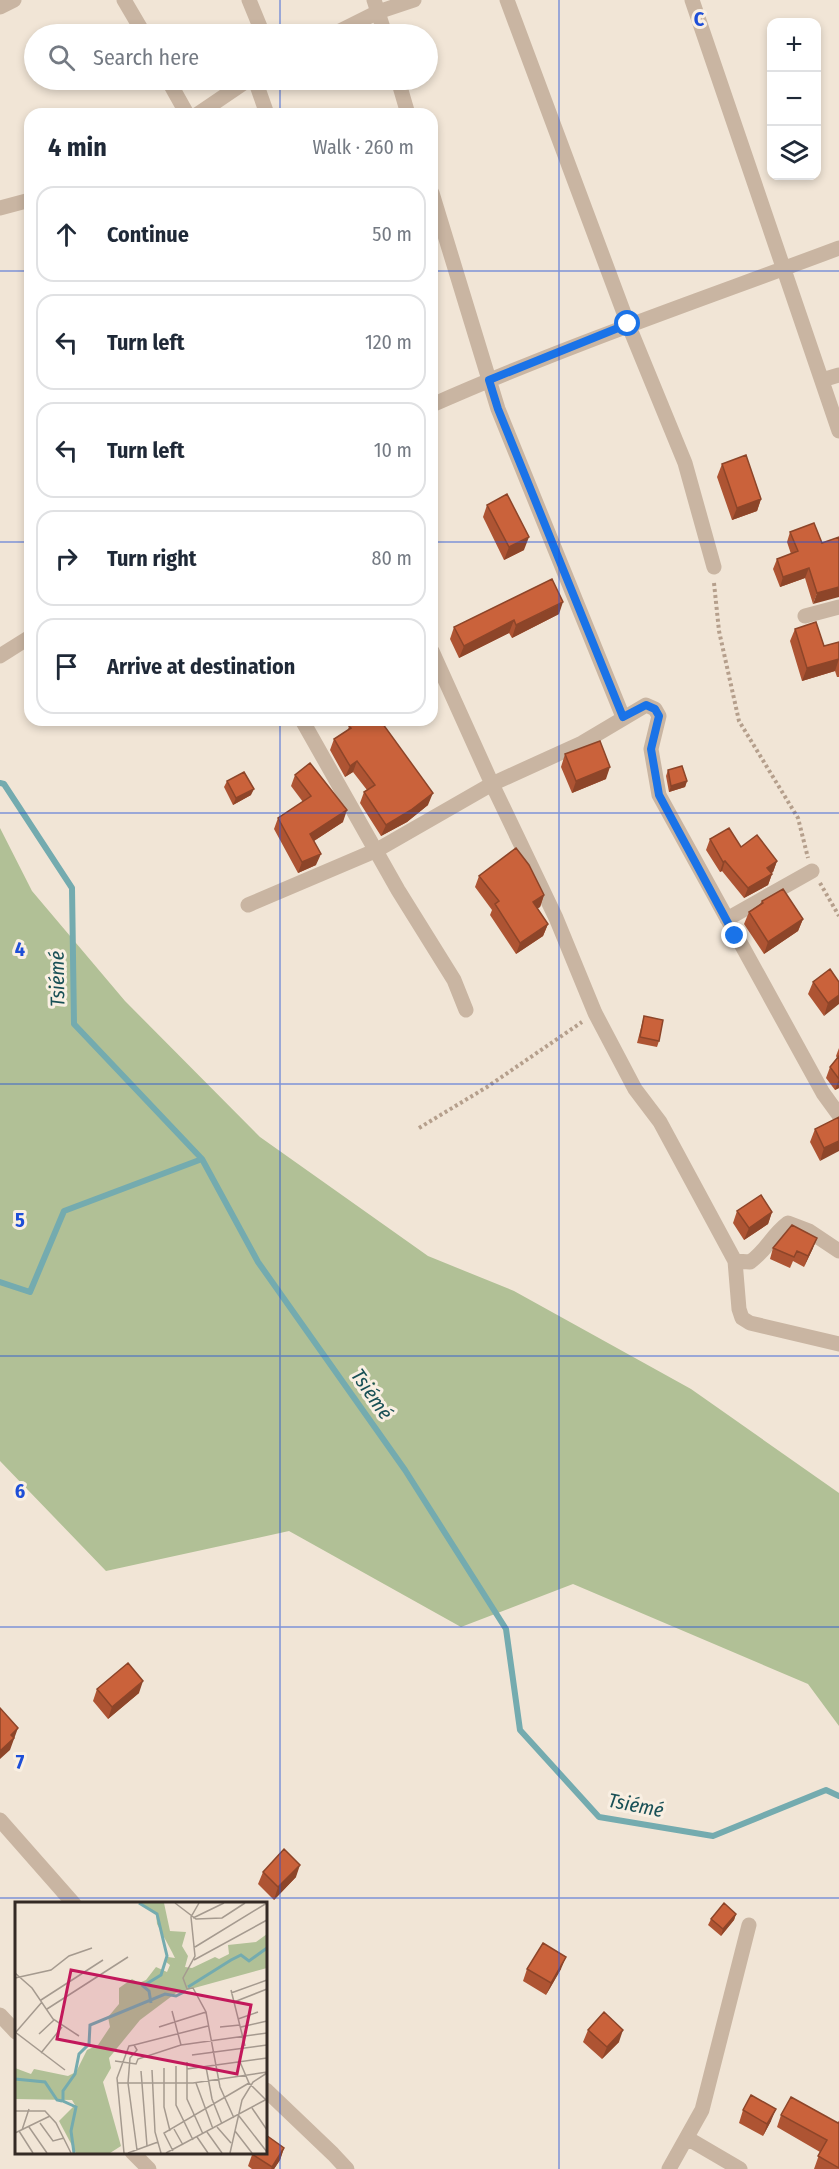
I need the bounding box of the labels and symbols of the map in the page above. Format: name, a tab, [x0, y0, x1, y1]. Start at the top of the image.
text: C	[694, 7, 705, 31]
route start	[614, 310, 640, 336]
route end	[721, 922, 747, 948]
text: 4	[15, 937, 25, 961]
water label: Tsiémé	[45, 950, 69, 1007]
text: 5	[15, 1208, 25, 1232]
water label: Tsiémé	[346, 1364, 398, 1424]
text: 6	[15, 1479, 25, 1503]
text: 7	[16, 1750, 25, 1774]
water label: Tsiémé	[606, 1788, 666, 1822]
inset map	[15, 1902, 267, 2154]

